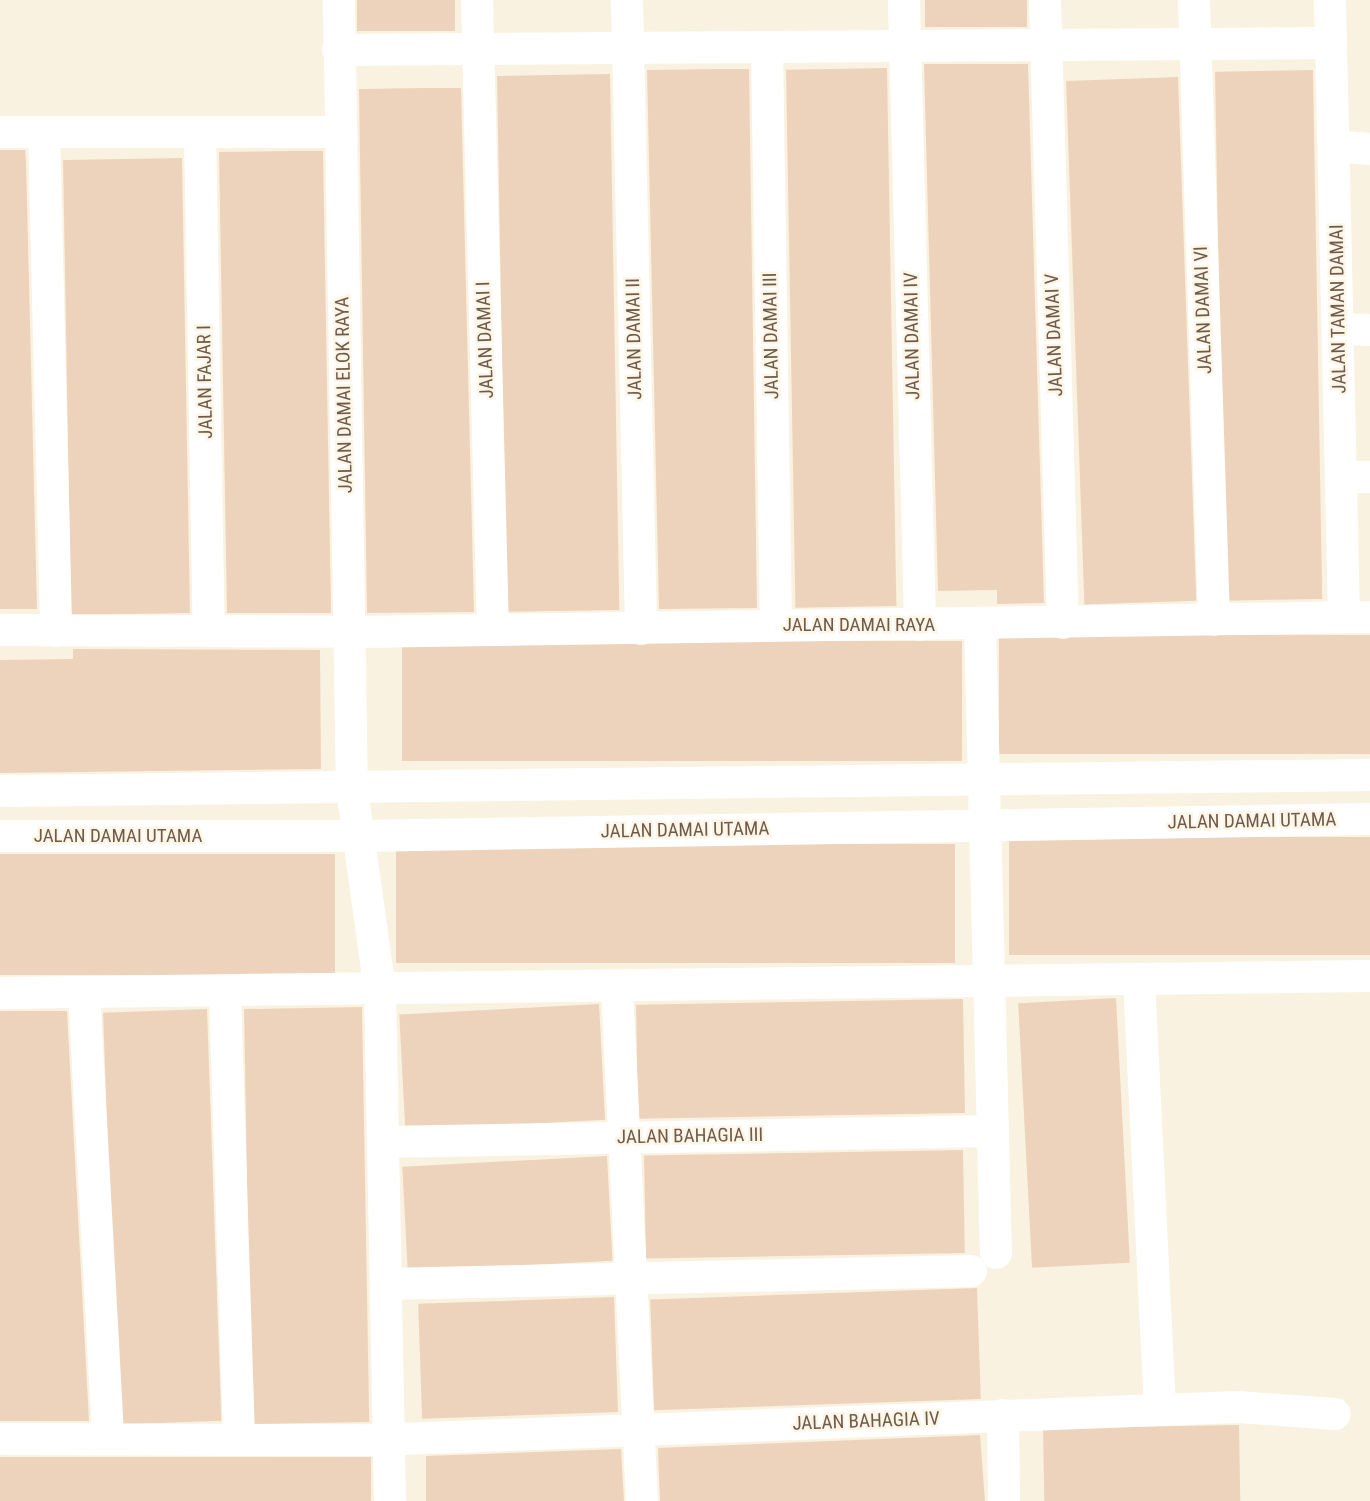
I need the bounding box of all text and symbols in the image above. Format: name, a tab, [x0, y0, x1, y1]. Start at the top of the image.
street label: JALAN TAMAN DAMAI	[1325, 224, 1351, 394]
street label: JALAN DAMAI VI	[1189, 246, 1217, 374]
street label: JALAN DAMAI III	[758, 272, 784, 400]
street label: JALAN DAMAI IV	[899, 272, 925, 400]
street label: JALAN DAMAI V	[1040, 273, 1068, 397]
street label: JALAN DAMAI II	[622, 278, 646, 400]
street label: JALAN DAMAI I	[472, 281, 498, 399]
street label: JALAN DAMAI ELOK RAYA	[331, 296, 357, 494]
street label: JALAN FAJAR I	[193, 325, 217, 439]
street label: JALAN DAMAI RAYA	[783, 614, 935, 636]
street label: JALAN DAMAI UTAMA	[1167, 808, 1337, 834]
street label: JALAN DAMAI UTAMA	[600, 817, 770, 843]
street label: JALAN DAMAI UTAMA	[34, 825, 202, 847]
street label: JALAN BAHAGIA III	[617, 1123, 763, 1149]
street label: JALAN BAHAGIA IV	[792, 1407, 940, 1435]

